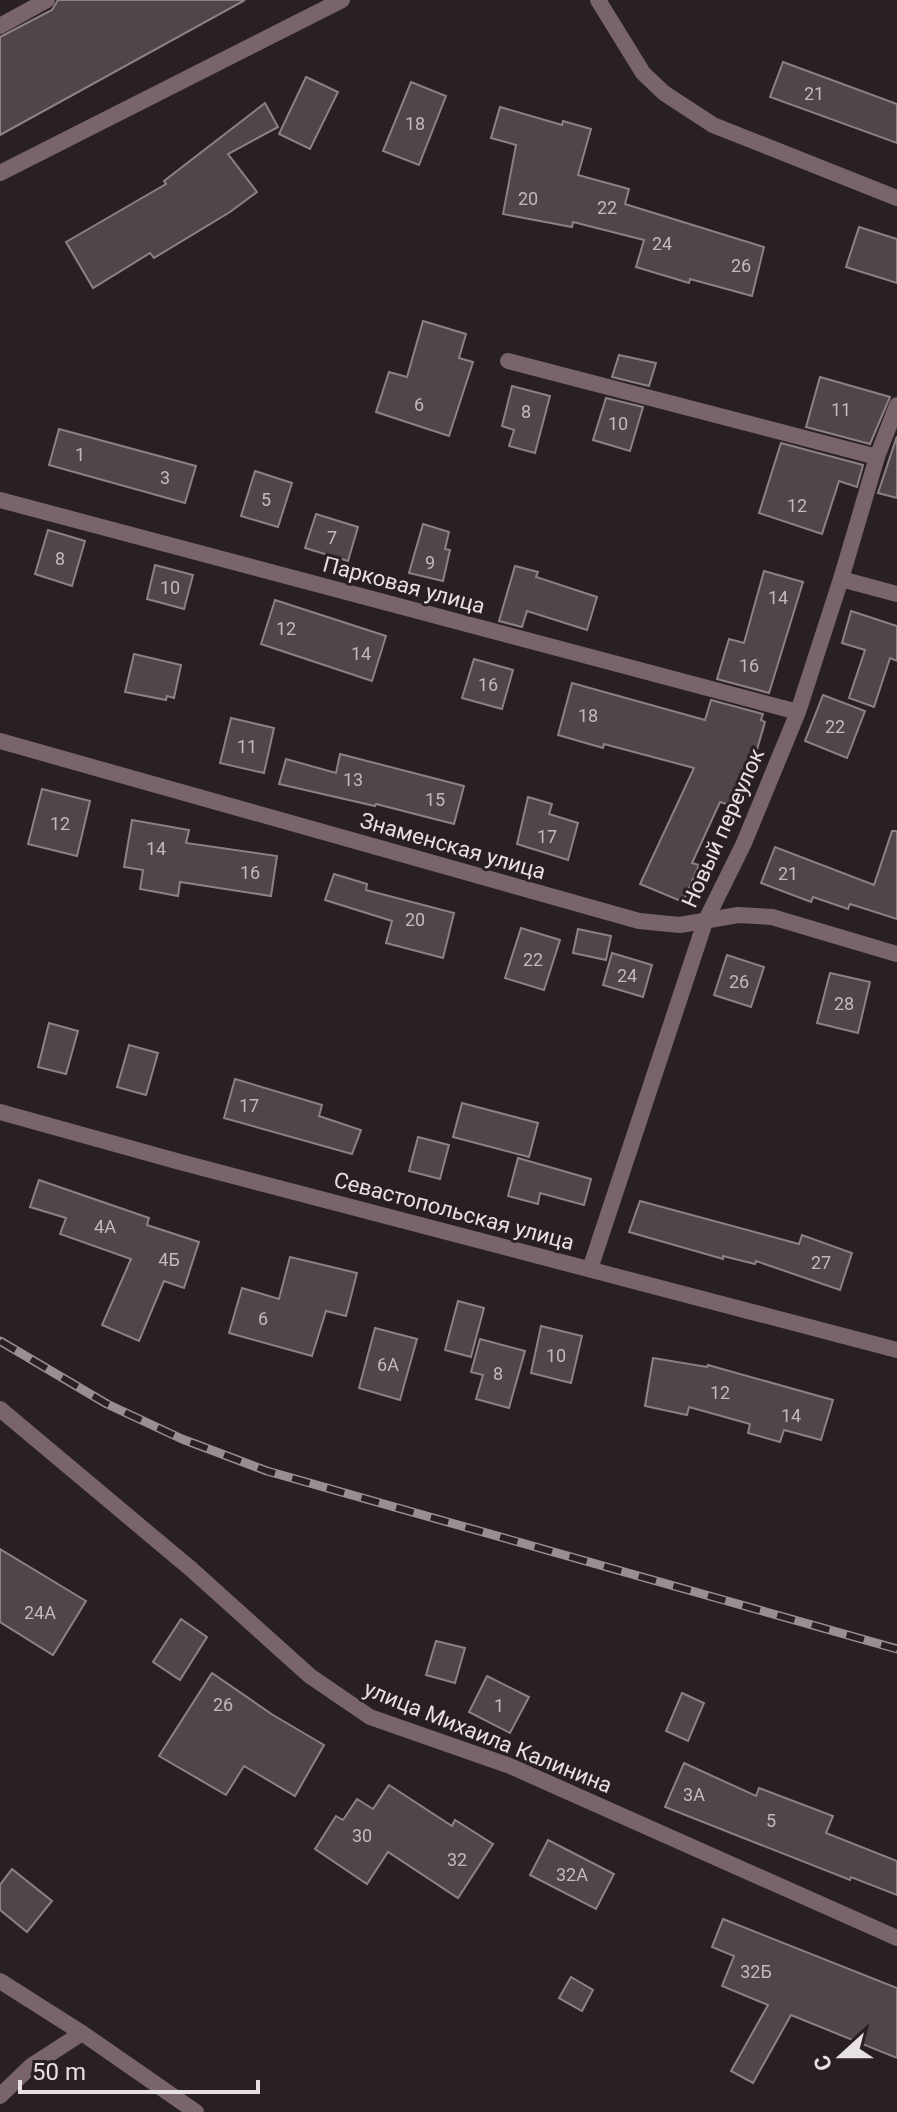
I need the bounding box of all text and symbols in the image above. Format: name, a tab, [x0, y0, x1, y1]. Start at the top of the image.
house number: 21	[804, 83, 824, 104]
house number: 18	[405, 113, 425, 134]
house number: 20	[518, 188, 538, 209]
house number: 22	[597, 197, 617, 218]
house number: 24	[652, 233, 672, 254]
house number: 26	[731, 255, 751, 276]
house number: 6	[414, 394, 424, 415]
house number: 11	[831, 399, 851, 420]
house number: 8	[521, 401, 531, 422]
house number: 10	[608, 413, 628, 434]
house number: 1	[75, 444, 85, 465]
house number: 3	[160, 467, 170, 488]
house number: 5	[261, 489, 271, 510]
house number: 12	[787, 495, 807, 516]
house number: 7	[327, 527, 337, 548]
house number: 8	[55, 548, 65, 569]
street label: Парковая улица	[320, 551, 488, 619]
house number: 9	[425, 552, 435, 573]
house number: 10	[160, 577, 180, 598]
house number: 14	[768, 587, 788, 608]
house number: 12	[276, 618, 296, 639]
house number: 14	[351, 643, 371, 664]
house number: 16	[739, 655, 759, 676]
house number: 16	[478, 674, 498, 695]
house number: 18	[578, 705, 598, 726]
house number: 22	[825, 716, 845, 737]
house number: 11	[237, 736, 257, 757]
street label: Новый переулок	[677, 745, 769, 911]
house number: 13	[343, 769, 363, 790]
house number: 15	[425, 789, 445, 810]
street label: Знаменская улица	[357, 808, 549, 884]
house number: 12	[50, 813, 70, 834]
house number: 17	[537, 826, 557, 847]
house number: 14	[146, 838, 166, 859]
house number: 16	[240, 862, 260, 883]
house number: 21	[778, 863, 798, 884]
house number: 20	[405, 909, 425, 930]
house number: 22	[523, 949, 543, 970]
house number: 24	[617, 965, 637, 986]
house number: 26	[729, 971, 749, 992]
house number: 28	[834, 993, 854, 1014]
house number: 17	[239, 1095, 259, 1116]
street label: Севастопольская улица	[331, 1167, 577, 1255]
house number: 4А	[94, 1216, 116, 1237]
house number: 4Б	[158, 1249, 180, 1270]
house number: 27	[811, 1252, 831, 1273]
house number: 6	[258, 1308, 268, 1329]
house number: 10	[546, 1345, 566, 1366]
house number: 6А	[377, 1354, 399, 1375]
house number: 8	[493, 1363, 503, 1384]
house number: 12	[710, 1382, 730, 1403]
house number: 14	[781, 1405, 801, 1426]
house number: 24А	[24, 1602, 56, 1623]
street label: улица Михаила Калинина	[360, 1676, 616, 1798]
house number: 26	[213, 1694, 233, 1715]
house number: 1	[494, 1695, 504, 1716]
house number: 3А	[683, 1784, 705, 1805]
house number: 5	[766, 1810, 776, 1831]
house number: 30	[352, 1825, 372, 1846]
house number: 32	[447, 1849, 467, 1870]
house number: 32А	[556, 1864, 588, 1885]
house number: 32Б	[740, 1961, 772, 1982]
north arrow	[801, 2016, 881, 2096]
scale bar	[20, 2044, 258, 2094]
text: С	[809, 2052, 837, 2074]
text: 50 m	[32, 2058, 86, 2086]

